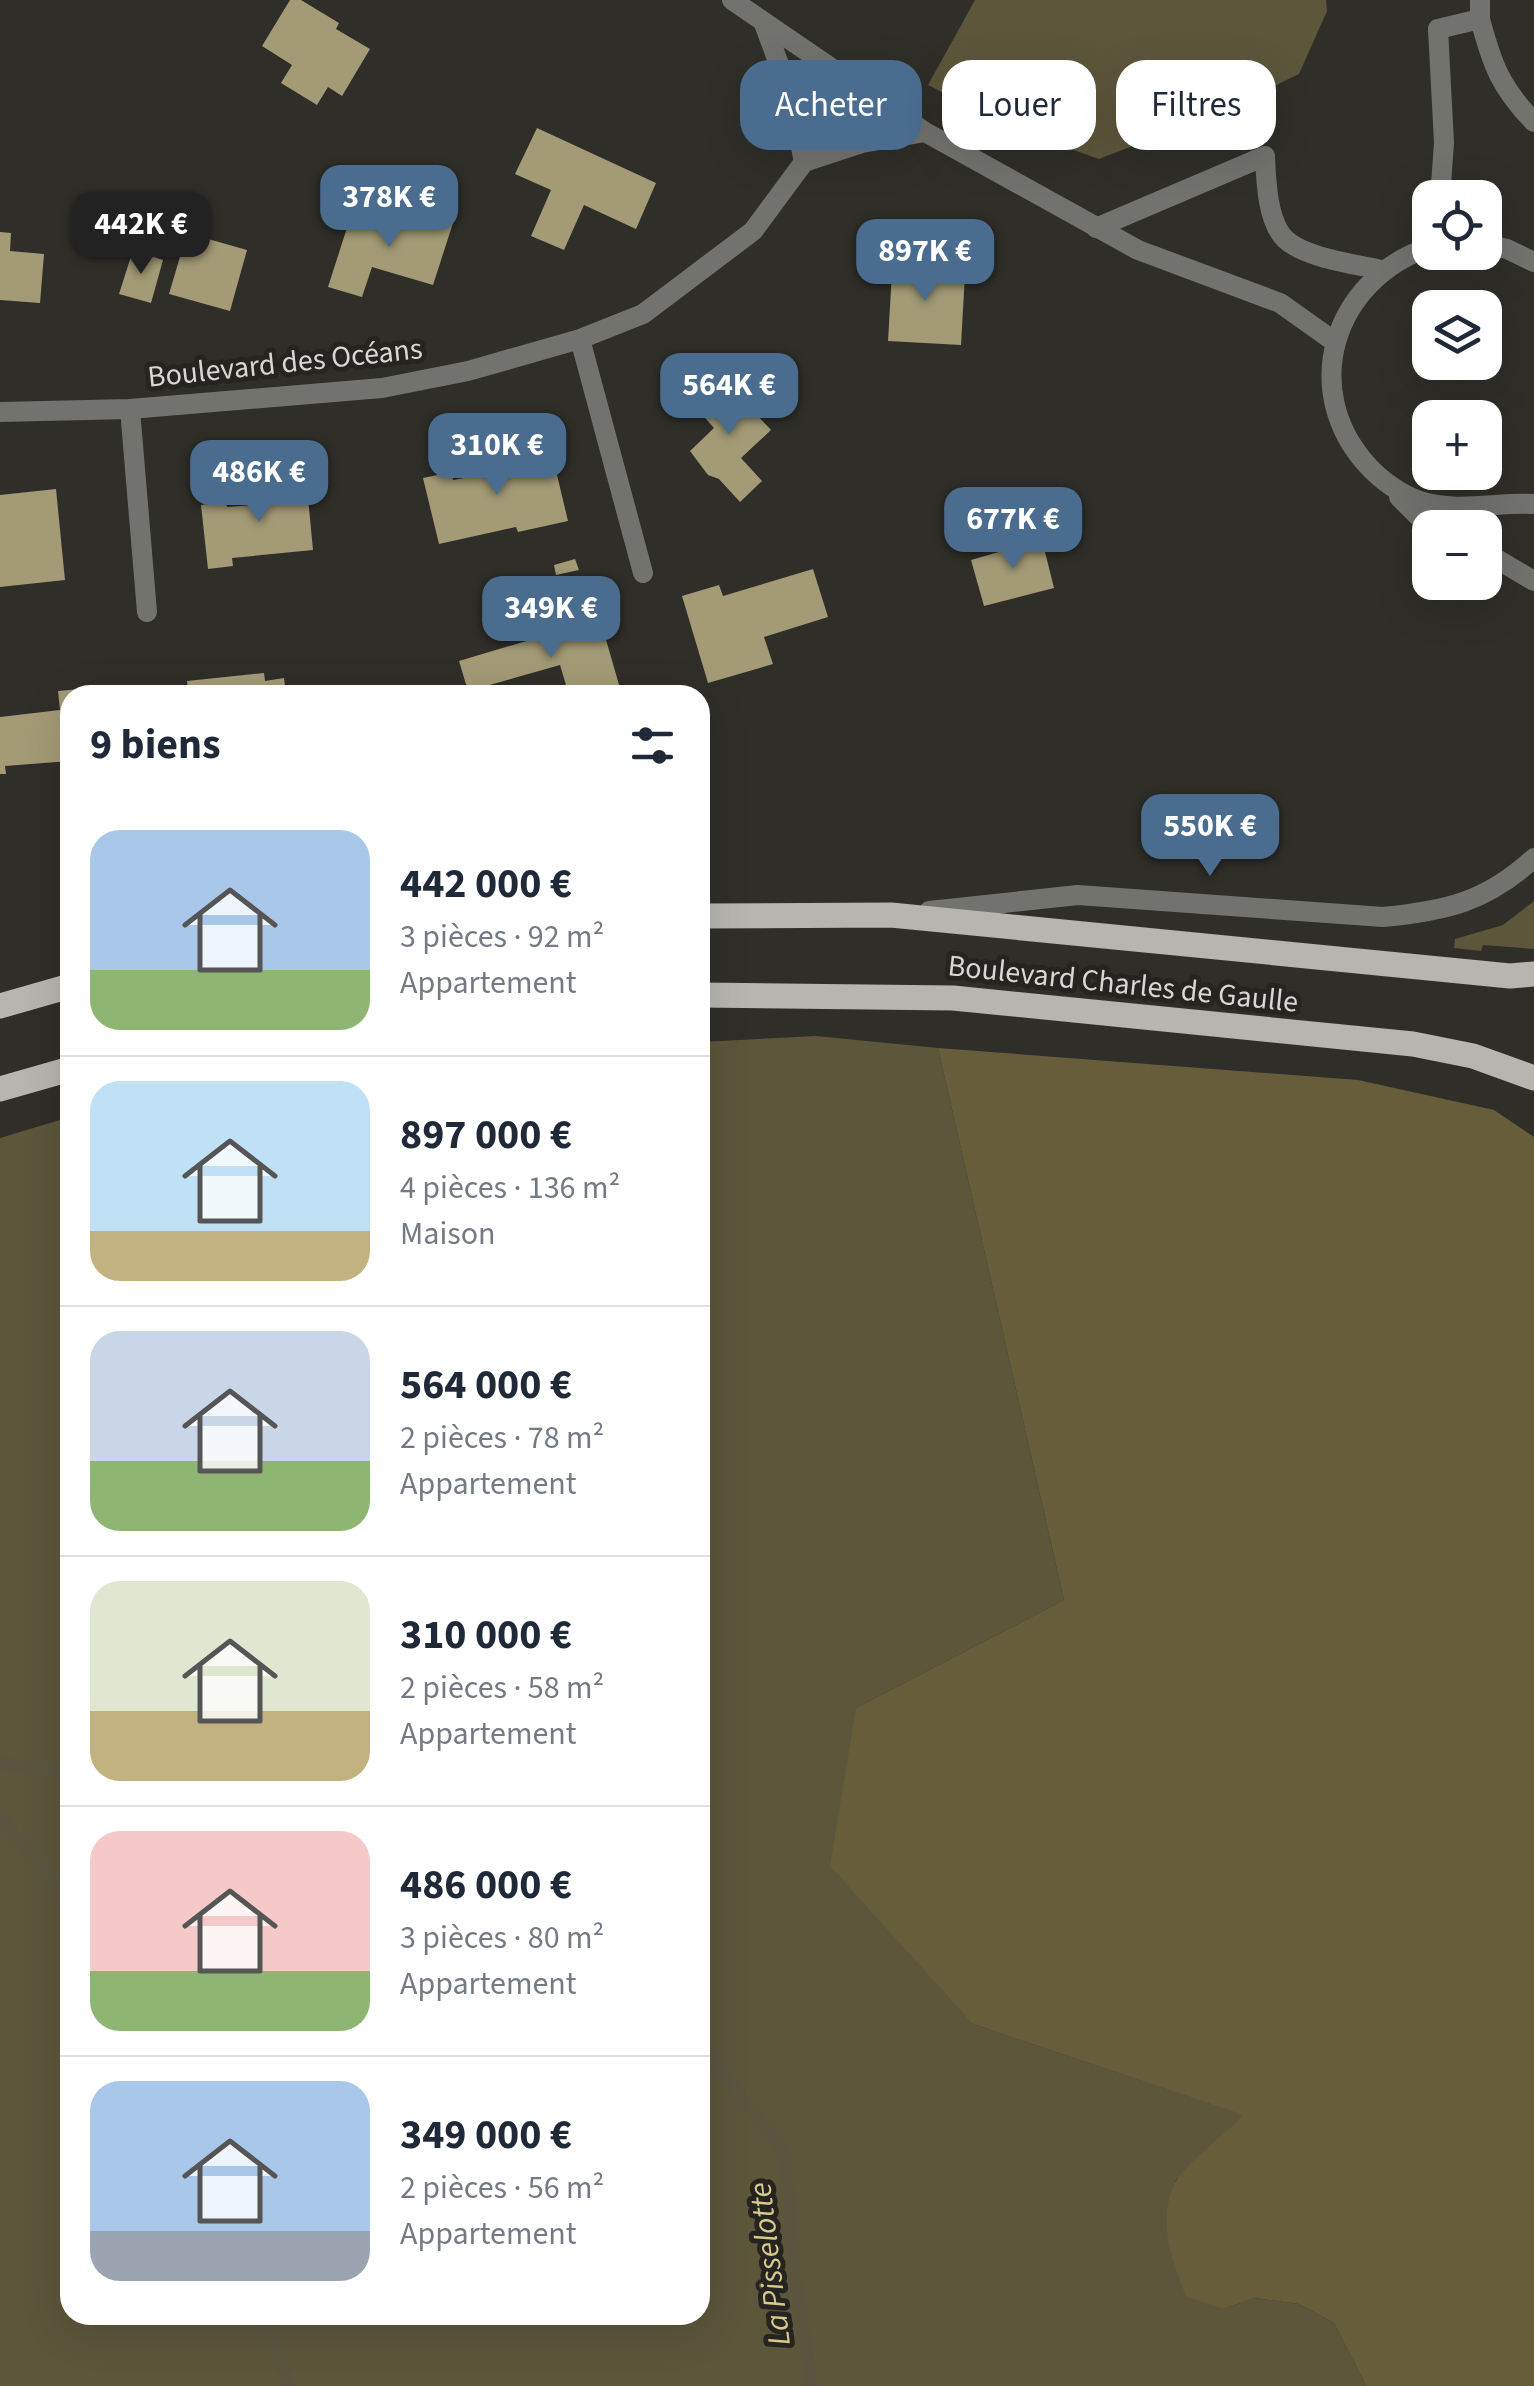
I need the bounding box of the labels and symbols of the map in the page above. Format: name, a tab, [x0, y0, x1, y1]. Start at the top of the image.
pin: 378K €	[308, 165, 470, 250]
pin: 442K €	[60, 192, 222, 277]
pin: 897K €	[844, 219, 1006, 304]
street label: Boulevard des Océans	[146, 327, 424, 399]
pin: 564K €	[648, 353, 810, 438]
pin: 310K €	[416, 413, 578, 498]
pin: 486K €	[178, 440, 340, 525]
pin: 677K €	[932, 487, 1094, 572]
pin: 349K €	[470, 576, 632, 661]
pin: 550K €	[1129, 794, 1291, 879]
street label: Boulevard Charles de Gaulle	[946, 944, 1300, 1024]
water label: La Pisselotte	[737, 2180, 803, 2348]

